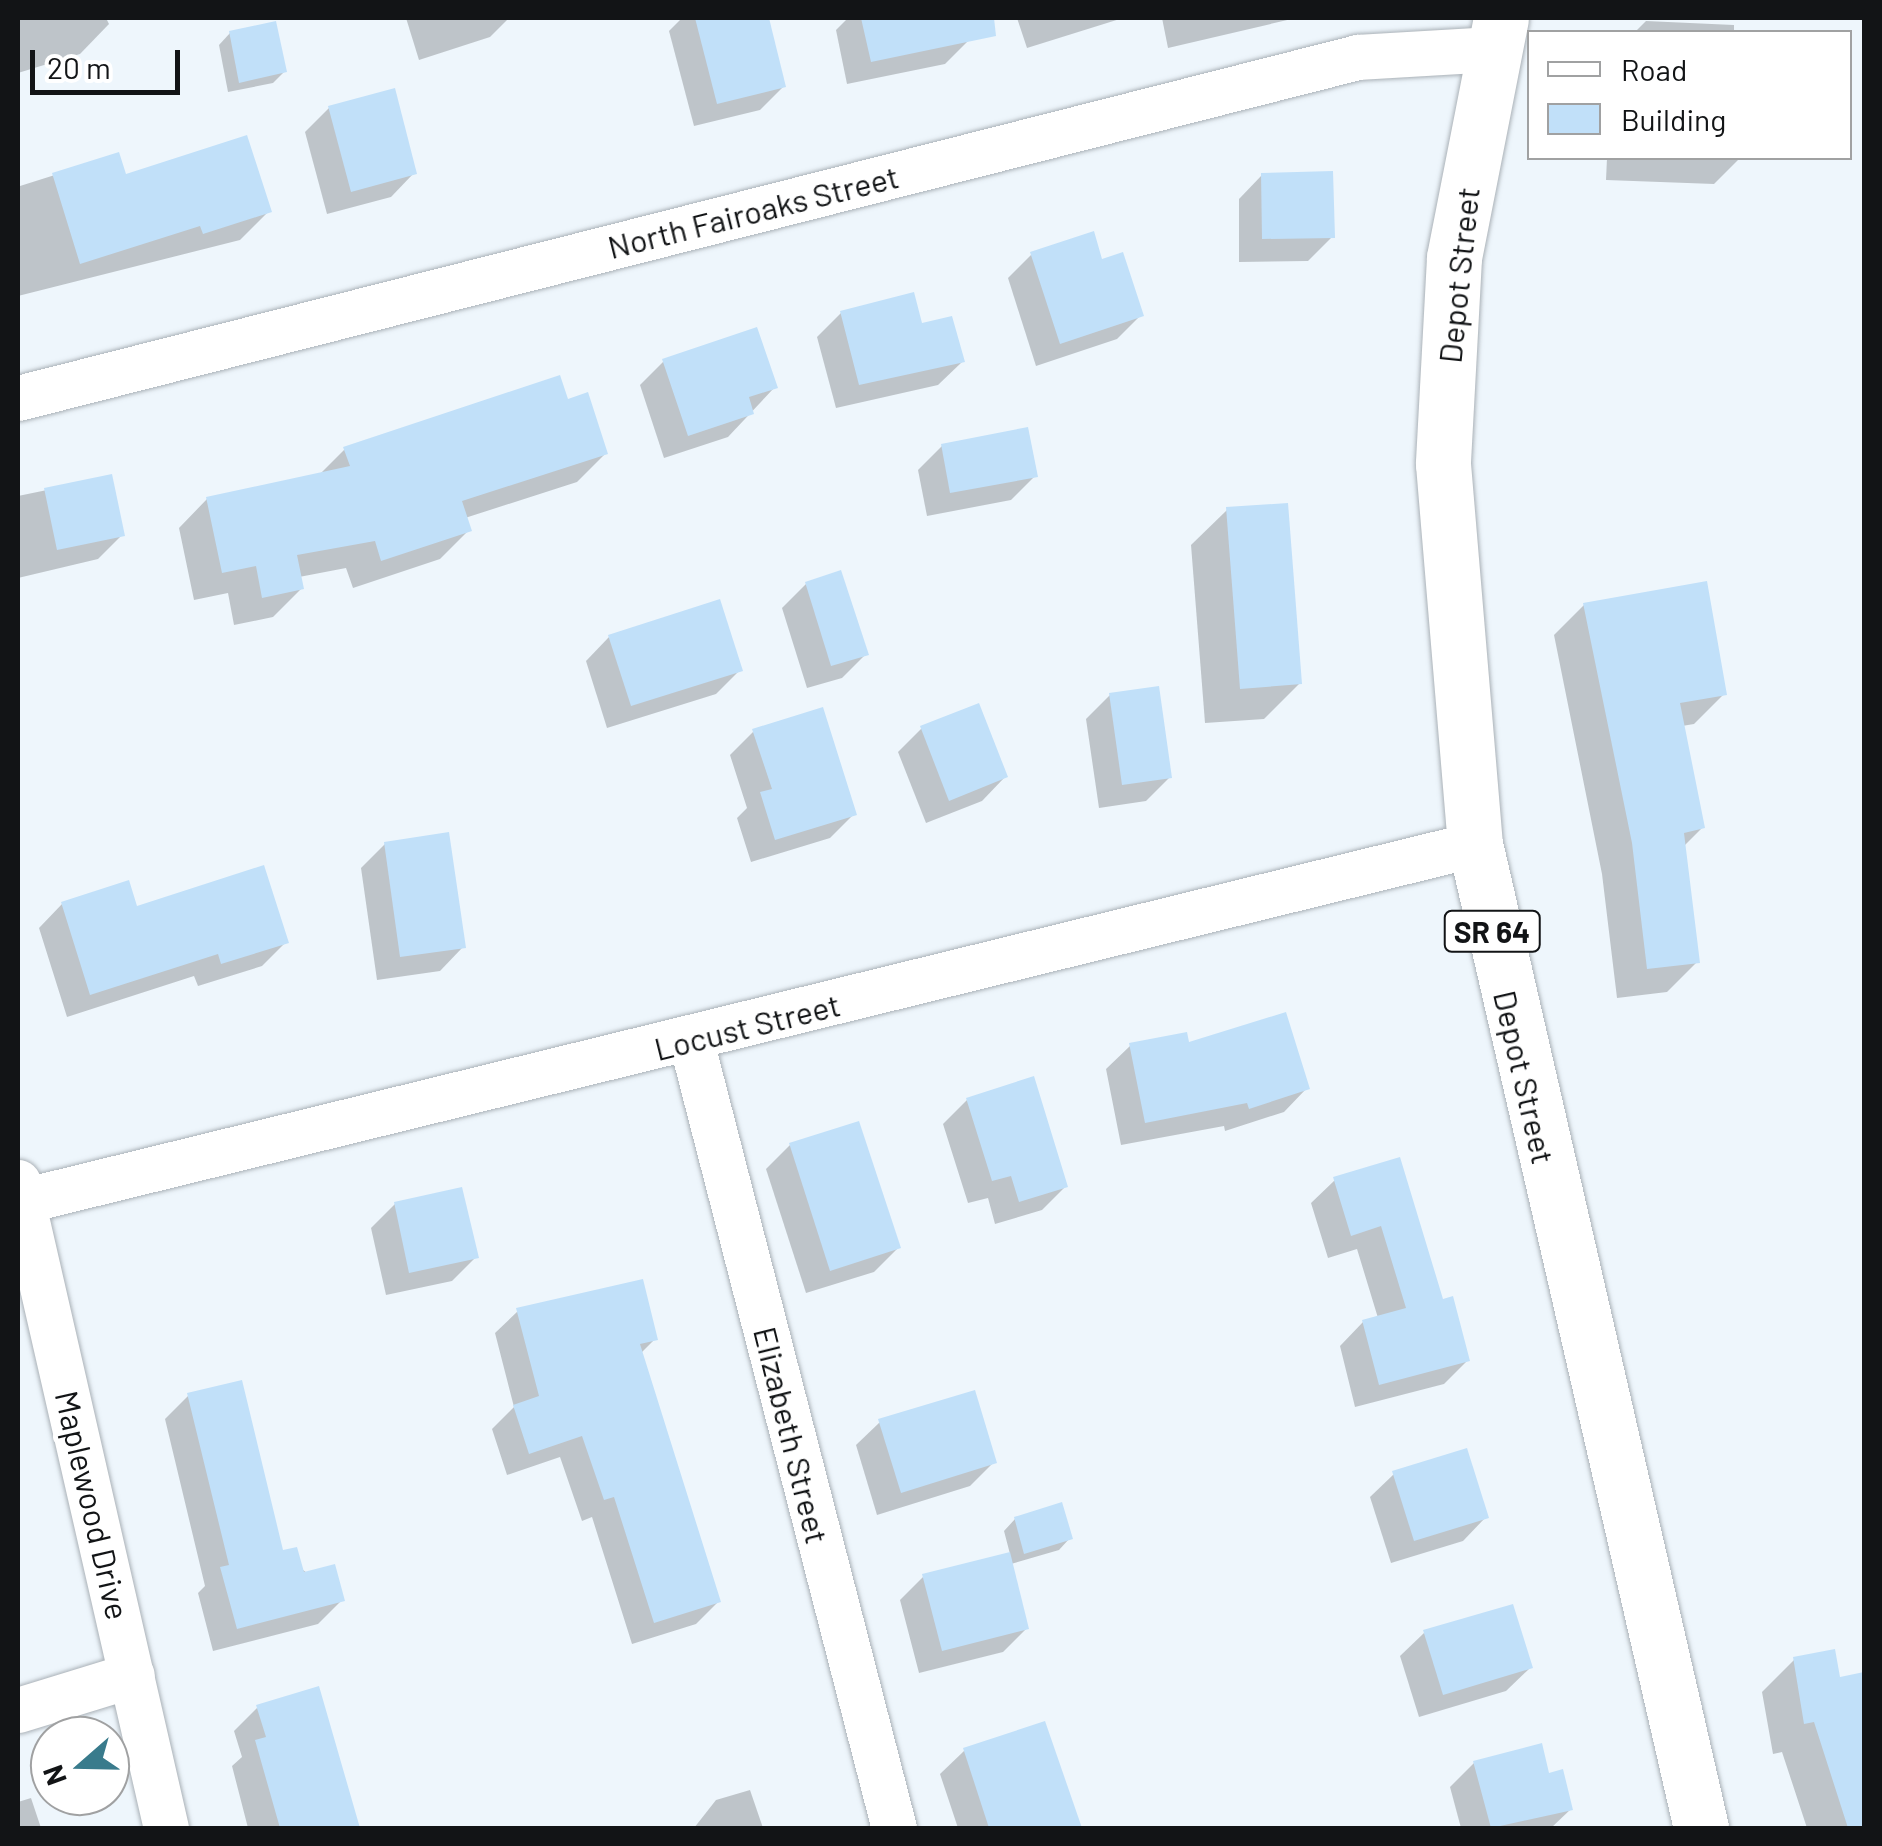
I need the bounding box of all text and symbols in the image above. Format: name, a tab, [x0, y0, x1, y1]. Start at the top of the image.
scale bar	[35, 30, 185, 92]
legend	[1527, 30, 1852, 160]
text: 20 m	[47, 49, 111, 85]
text: Road	[1621, 51, 1687, 87]
text: Building	[1621, 101, 1726, 137]
street label: North Fairoaks Street	[604, 156, 902, 266]
street label: Depot Street	[1430, 185, 1486, 365]
road number: SR 64	[1442, 906, 1542, 956]
street label: Locust Street	[650, 984, 844, 1068]
street label: Depot Street	[1486, 986, 1564, 1168]
street label: Elizabeth Street	[746, 1323, 838, 1547]
street label: Maplewood Drive	[48, 1387, 138, 1623]
north arrow	[30, 1716, 130, 1816]
text: N	[35, 1761, 73, 1790]

